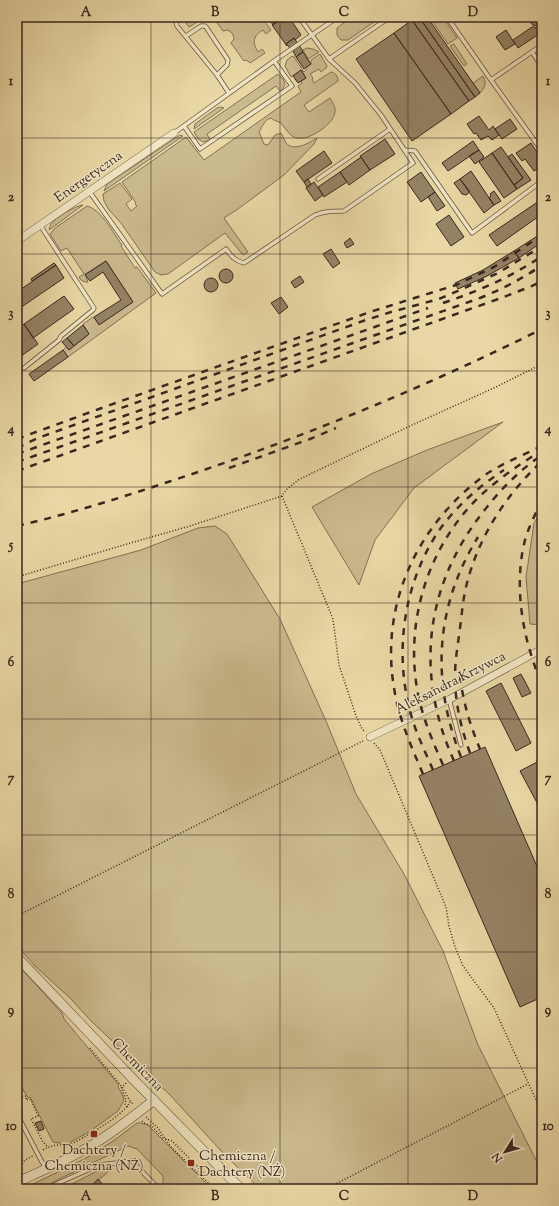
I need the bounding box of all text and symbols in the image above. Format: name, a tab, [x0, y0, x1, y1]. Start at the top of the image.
text: A	[81, 4, 92, 22]
text: B	[211, 4, 220, 22]
text: C	[339, 4, 349, 22]
text: D	[468, 4, 478, 22]
text: 1	[9, 73, 14, 91]
text: 1	[546, 73, 551, 91]
street label: Energetyczna	[51, 146, 128, 209]
text: 2	[8, 189, 15, 207]
text: 2	[545, 189, 552, 207]
text: 3	[8, 305, 14, 323]
text: 3	[545, 305, 551, 323]
text: 4	[7, 421, 15, 439]
text: 4	[544, 421, 552, 439]
text: 5	[8, 537, 14, 555]
text: 5	[545, 537, 551, 555]
street label: Aleksandra Krzywca	[392, 647, 510, 720]
text: 6	[8, 654, 15, 672]
text: 6	[545, 654, 552, 672]
text: 7	[8, 770, 15, 788]
text: 7	[545, 770, 552, 788]
text: 8	[8, 886, 15, 904]
text: 8	[545, 886, 552, 904]
text: 9	[8, 1002, 15, 1020]
text: 9	[545, 1002, 552, 1020]
street label: Chemiczna	[106, 1034, 168, 1097]
text: 10	[5, 1118, 17, 1136]
text: 10	[542, 1118, 554, 1136]
marker: Dachtery / Chemiczna (NŻ)	[89, 1129, 99, 1139]
north arrow	[485, 1132, 525, 1172]
place label: Dachtery / Chemiczna (NŻ)	[45, 1141, 143, 1177]
place label: Chemiczna / Dachtery (NŹ)	[199, 1147, 285, 1183]
text: N	[489, 1149, 507, 1167]
marker: Chemiczna / Dachtery (NŹ)	[186, 1158, 196, 1168]
text: A	[81, 1188, 92, 1206]
text: B	[211, 1188, 220, 1206]
text: C	[339, 1188, 349, 1206]
text: D	[468, 1188, 478, 1206]

